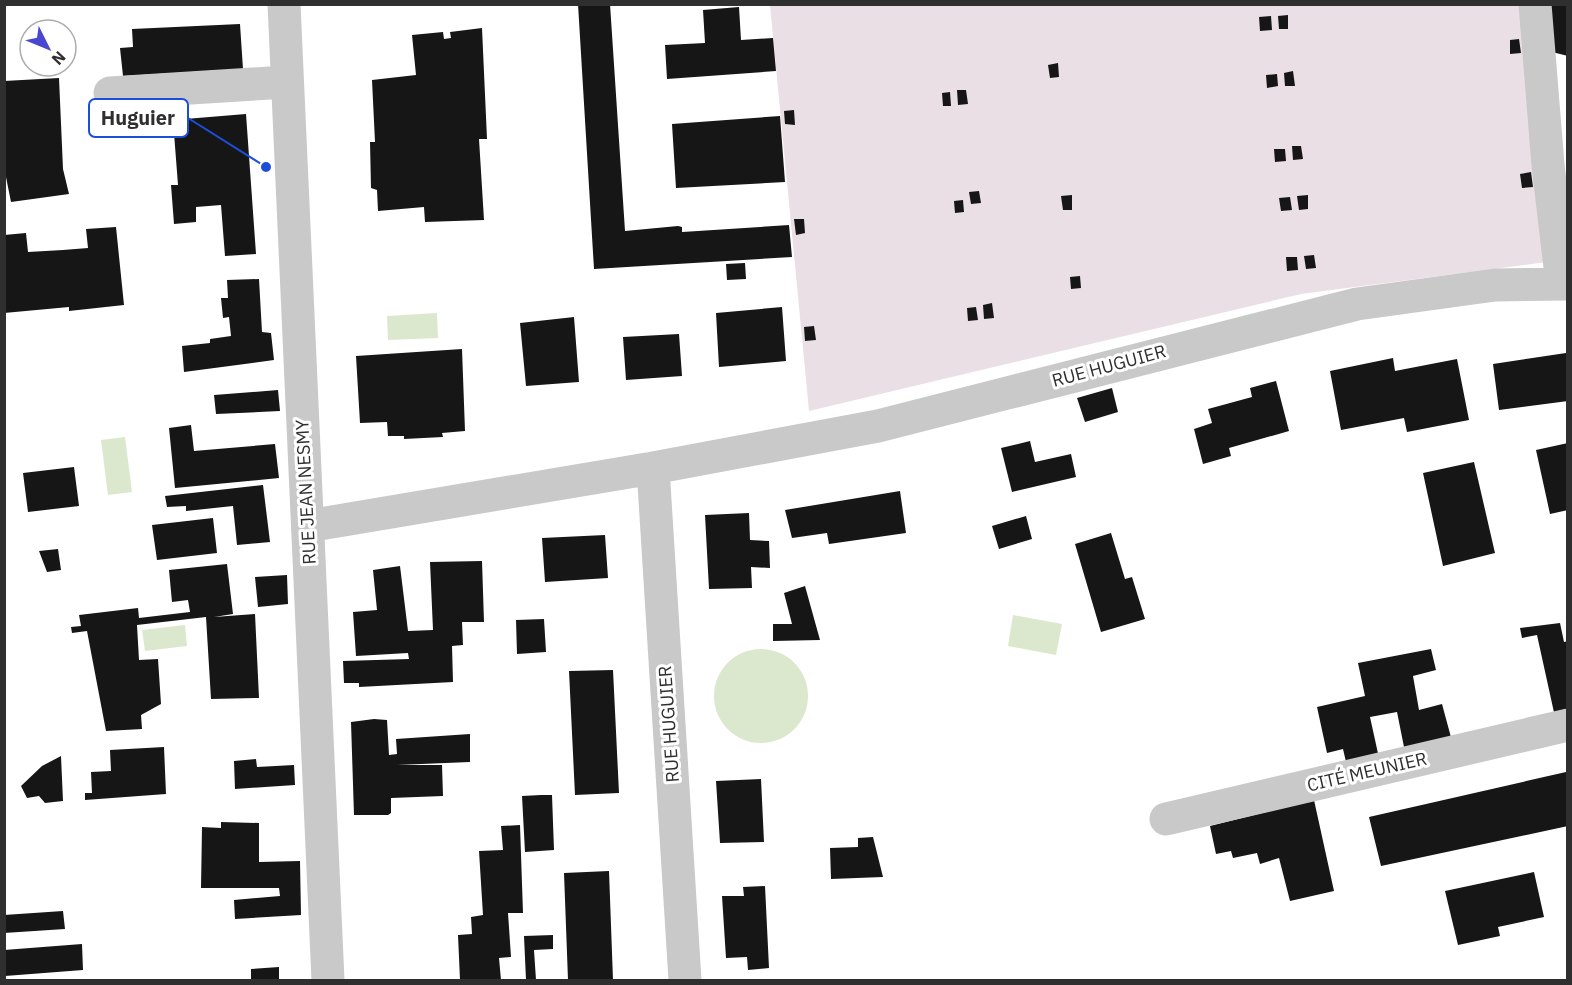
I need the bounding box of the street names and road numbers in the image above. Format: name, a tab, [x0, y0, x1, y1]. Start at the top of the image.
street label: RUE HUGUIER	[1049, 339, 1168, 392]
street label: RUE JEAN NESMY	[290, 418, 321, 565]
street label: RUE HUGUIER	[653, 665, 684, 783]
street label: CITÉ MEUNIER	[1305, 747, 1429, 797]

